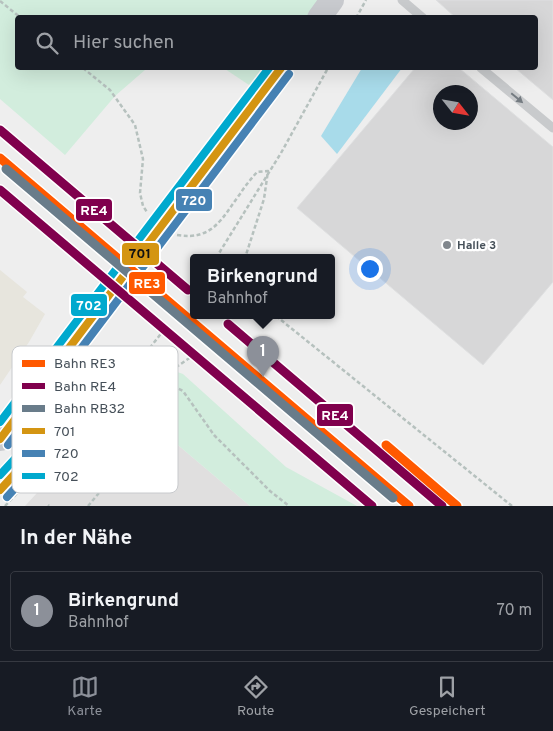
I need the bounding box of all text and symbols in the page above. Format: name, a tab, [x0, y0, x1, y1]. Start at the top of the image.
search box	[15, 15, 538, 70]
icon: search	[33, 29, 61, 57]
text: Hier suchen	[73, 31, 174, 55]
north arrow	[433, 85, 478, 130]
one-way arrow	[511, 92, 523, 104]
line badge: 720	[175, 188, 213, 212]
text: 720	[181, 193, 207, 210]
line badge: RE4	[75, 198, 113, 222]
text: RE4	[80, 203, 108, 220]
place label: Halle 3	[457, 238, 496, 254]
marker: Halle 3	[441, 239, 453, 251]
line badge: 701	[121, 242, 160, 266]
text: 701	[129, 246, 151, 263]
popup	[190, 254, 335, 319]
your location	[357, 256, 383, 282]
text: Birkengrund	[207, 265, 318, 289]
line badge: RE3	[128, 271, 166, 295]
text: RE3	[134, 276, 160, 293]
text: Bahnhof	[207, 289, 268, 309]
line badge: 702	[70, 293, 108, 317]
text: 702	[76, 298, 102, 315]
pin: 1	[247, 336, 279, 377]
legend	[12, 346, 178, 493]
text: Bahn RE3	[54, 356, 116, 373]
text: Bahn RE4	[54, 379, 116, 396]
text: Bahn RB32	[54, 401, 125, 418]
line badge: RE4	[316, 403, 354, 427]
text: RE4	[321, 408, 349, 425]
text: 701	[54, 424, 75, 441]
text: 720	[54, 446, 79, 463]
text: 702	[54, 469, 78, 486]
text: In der Nähe	[20, 525, 132, 552]
text: Birkengrund	[68, 589, 179, 613]
text: 1	[34, 601, 40, 621]
text: 70 m	[497, 601, 532, 621]
text: Bahnhof	[68, 613, 129, 633]
tab: Karte	[67, 673, 102, 720]
tab: Route	[237, 673, 274, 720]
tab: Gespeichert	[409, 673, 486, 720]

